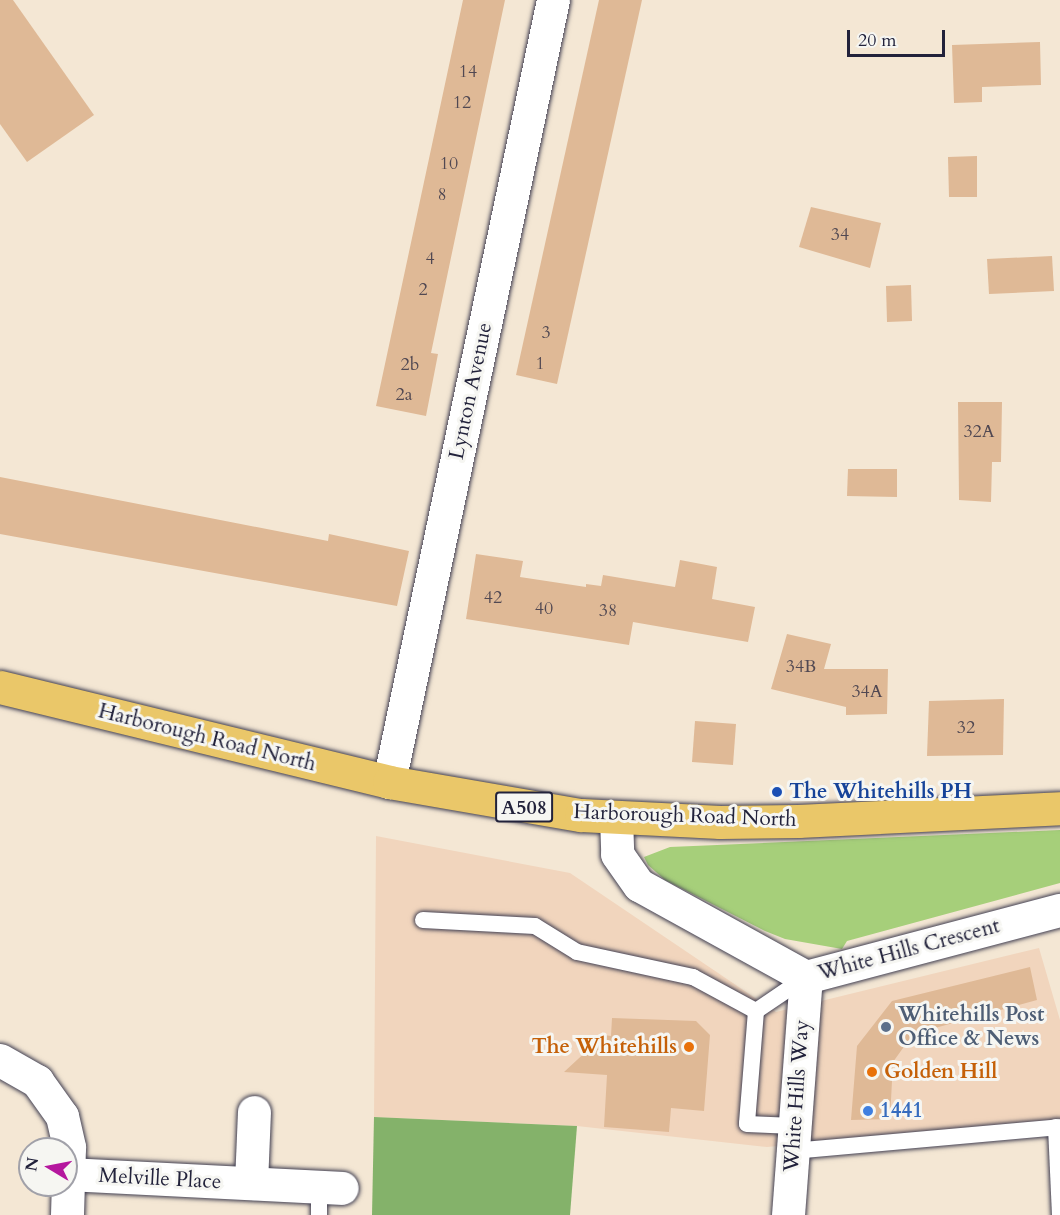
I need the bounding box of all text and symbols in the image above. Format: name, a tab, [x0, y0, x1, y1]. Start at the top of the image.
scale bar	[850, 18, 948, 56]
text: 20 m	[858, 28, 897, 53]
house number: 14	[459, 61, 477, 83]
house number: 12	[453, 92, 471, 114]
house number: 10	[440, 153, 458, 175]
house number: 8	[437, 184, 447, 206]
house number: 34	[831, 224, 849, 246]
house number: 4	[425, 248, 435, 270]
house number: 2	[418, 279, 428, 301]
street label: Lynton Avenue	[444, 320, 498, 462]
house number: 3	[541, 322, 551, 344]
house number: 1	[535, 353, 545, 375]
house number: 2b	[401, 354, 419, 376]
house number: 2a	[396, 384, 412, 406]
house number: 32A	[963, 421, 995, 443]
house number: 42	[484, 587, 502, 609]
house number: 40	[535, 598, 553, 620]
house number: 38	[599, 600, 617, 622]
house number: 34B	[786, 656, 816, 678]
house number: 34A	[851, 681, 883, 703]
street label: Harborough Road North	[96, 699, 318, 777]
house number: 32	[957, 717, 975, 739]
place label: The Whitehills PH	[789, 779, 972, 805]
marker: The Whitehills PH	[770, 785, 784, 799]
road number: A508	[494, 790, 554, 824]
street label: Harborough Road North	[573, 800, 797, 832]
street label: White Hills Crescent	[815, 914, 1003, 986]
place label: Whitehills Post Office & News	[898, 1002, 1044, 1052]
street label: White Hills Way	[779, 1019, 815, 1173]
marker: Whitehills Post Office & News	[879, 1020, 893, 1034]
place label: The Whitehills	[531, 1034, 677, 1060]
marker: The Whitehills	[682, 1040, 696, 1054]
place label: Golden Hill	[884, 1059, 997, 1085]
marker: Golden Hill	[865, 1065, 879, 1079]
place label: 1441	[880, 1098, 923, 1124]
marker: 1441	[861, 1104, 875, 1118]
north arrow	[18, 1137, 78, 1197]
text: N	[20, 1155, 44, 1173]
street label: Melville Place	[98, 1163, 222, 1195]

